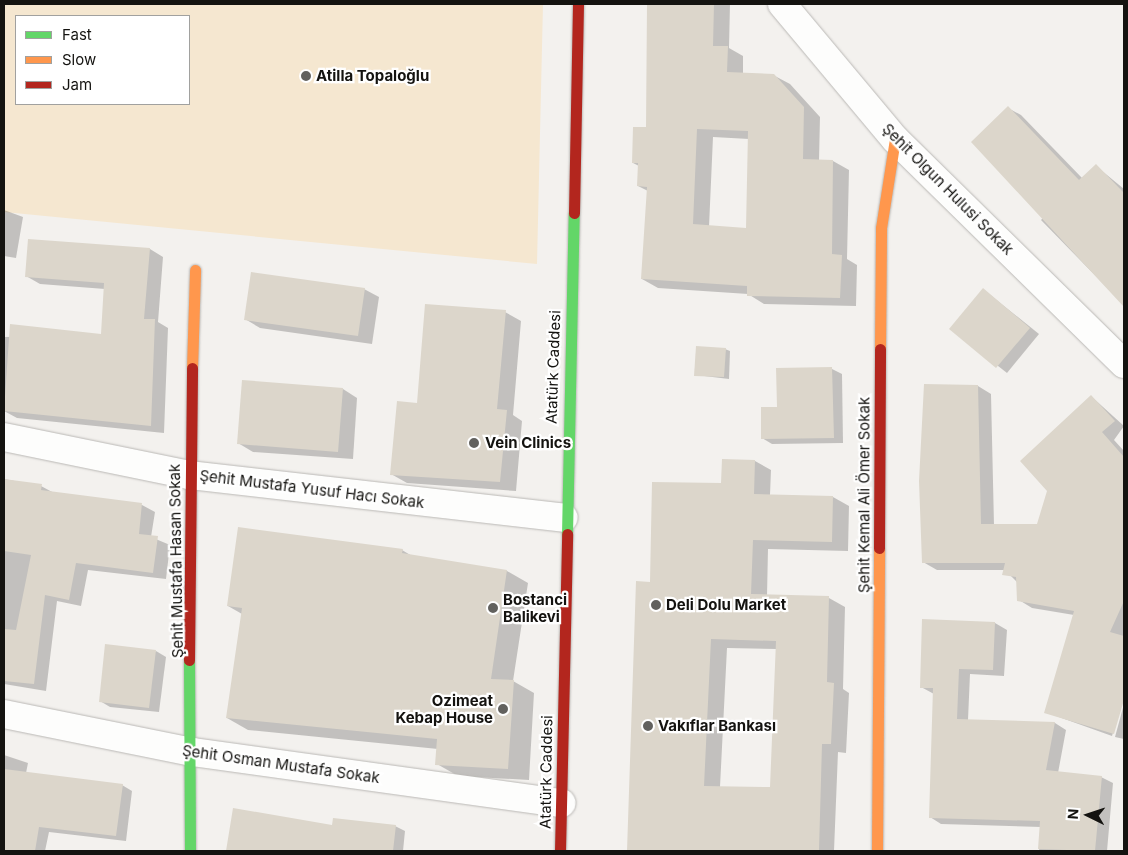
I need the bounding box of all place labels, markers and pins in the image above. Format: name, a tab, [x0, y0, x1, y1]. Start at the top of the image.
place label: Atilla Topaloğlu	[316, 67, 429, 85]
marker: Atilla Topaloğlu	[300, 70, 312, 82]
place label: Vein Clinics	[485, 434, 571, 452]
marker: Vein Clinics	[467, 436, 481, 450]
place label: Bostanci Balikevi	[503, 590, 567, 625]
place label: Deli Dolu Market	[666, 596, 786, 614]
marker: Deli Dolu Market	[650, 599, 662, 611]
marker: Bostanci Balikevi	[487, 602, 499, 614]
place label: Ozimeat Kebap House	[395, 691, 493, 726]
marker: Ozimeat Kebap House	[497, 703, 509, 715]
place label: Vakıflar Bankası	[658, 717, 776, 735]
marker: Vakıflar Bankası	[642, 720, 654, 732]

